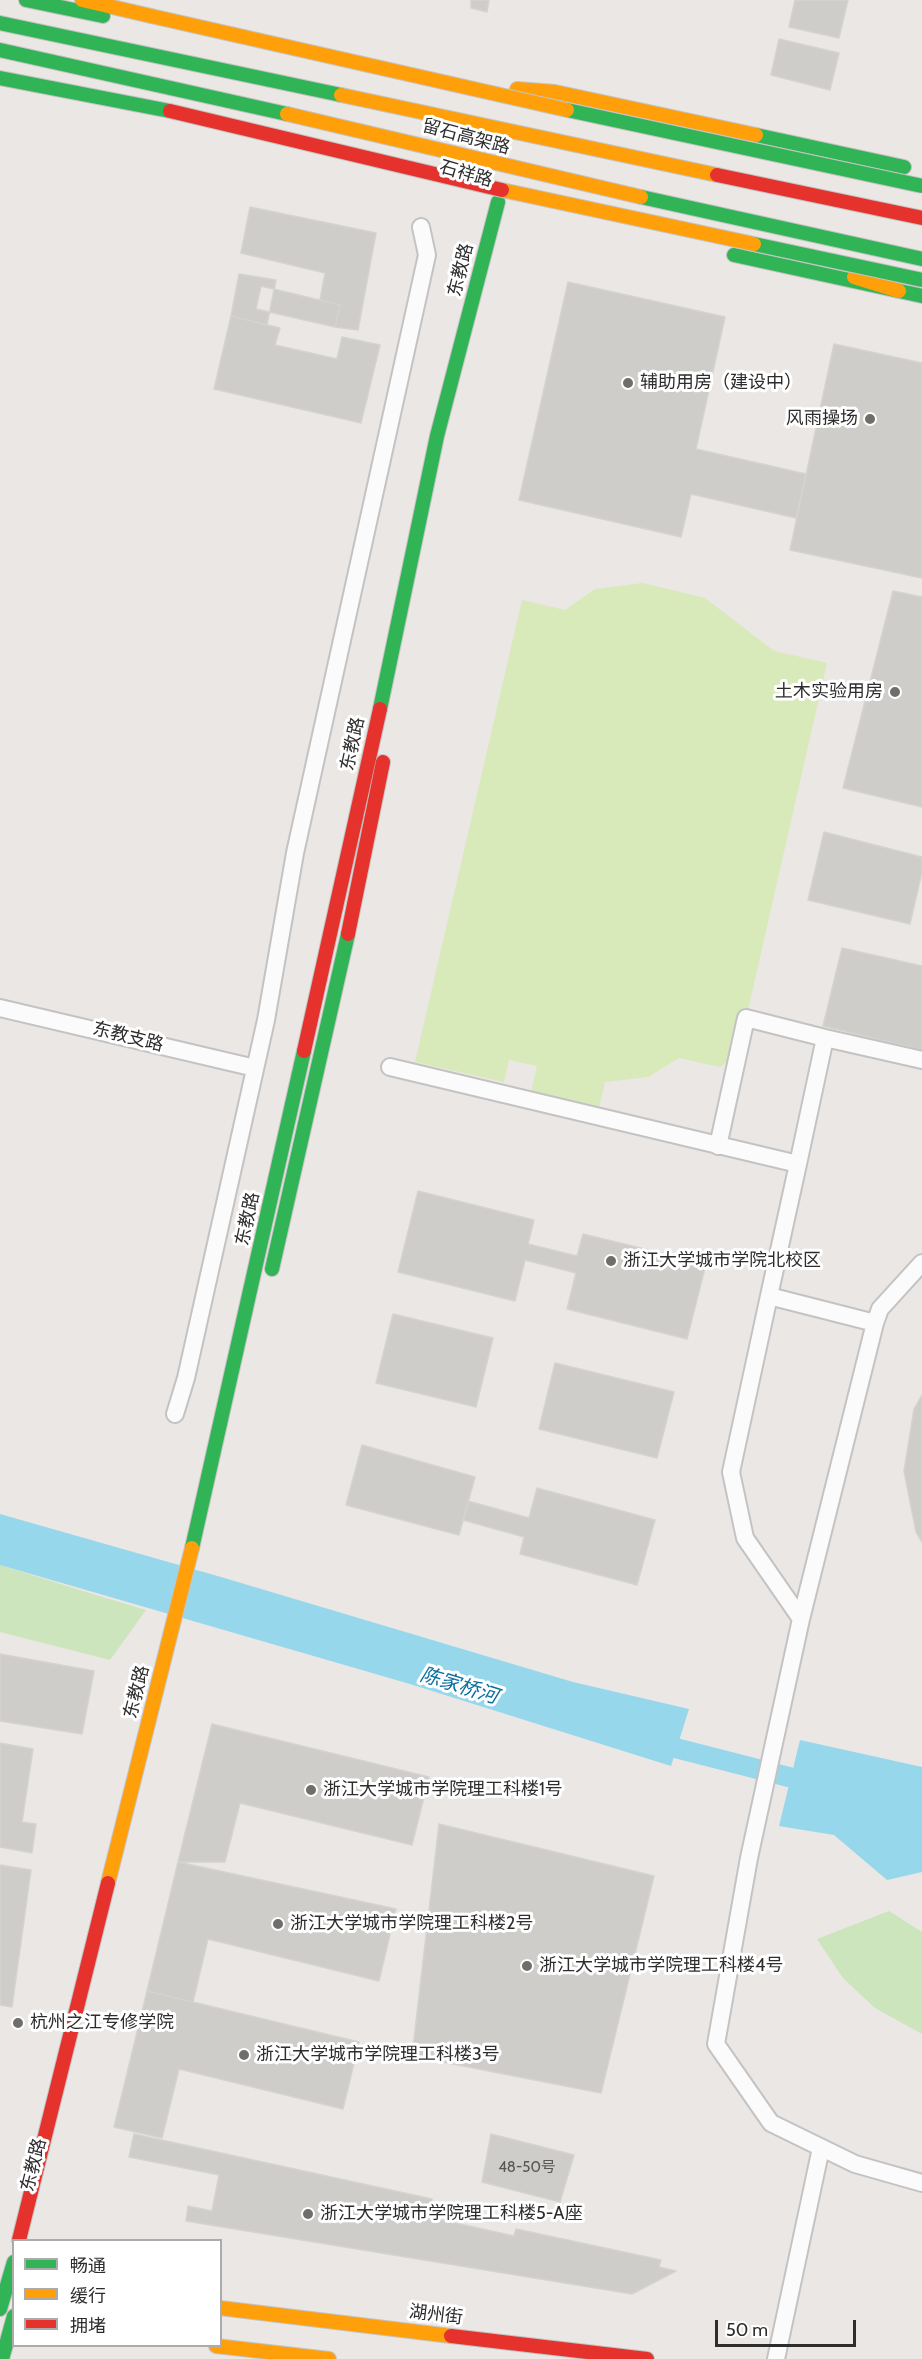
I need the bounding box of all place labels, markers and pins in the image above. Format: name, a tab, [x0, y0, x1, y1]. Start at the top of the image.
place label: 辅助用房（建设中）	[640, 372, 802, 394]
marker: 辅助用房（建设中）	[621, 376, 635, 390]
place label: 风雨操场	[786, 408, 858, 430]
marker: 风雨操场	[863, 412, 877, 426]
place label: 土木实验用房	[775, 681, 883, 703]
marker: 土木实验用房	[888, 685, 902, 699]
place label: 浙江大学城市学院北校区	[623, 1250, 821, 1272]
marker: 浙江大学城市学院北校区	[604, 1254, 618, 1268]
place label: 浙江大学城市学院理工科楼1号	[323, 1779, 563, 1801]
marker: 浙江大学城市学院理工科楼1号	[304, 1783, 318, 1797]
place label: 浙江大学城市学院理工科楼2号	[290, 1913, 533, 1935]
marker: 浙江大学城市学院理工科楼2号	[271, 1917, 285, 1931]
place label: 浙江大学城市学院理工科楼4号	[539, 1955, 783, 1977]
marker: 浙江大学城市学院理工科楼4号	[520, 1959, 534, 1973]
place label: 杭州之江专修学院	[30, 2012, 174, 2034]
marker: 杭州之江专修学院	[11, 2016, 25, 2030]
place label: 浙江大学城市学院理工科楼3号	[256, 2044, 500, 2066]
marker: 浙江大学城市学院理工科楼3号	[237, 2048, 251, 2062]
place label: 浙江大学城市学院理工科楼5-A座	[320, 2203, 582, 2225]
marker: 浙江大学城市学院理工科楼5-A座	[301, 2207, 315, 2221]

